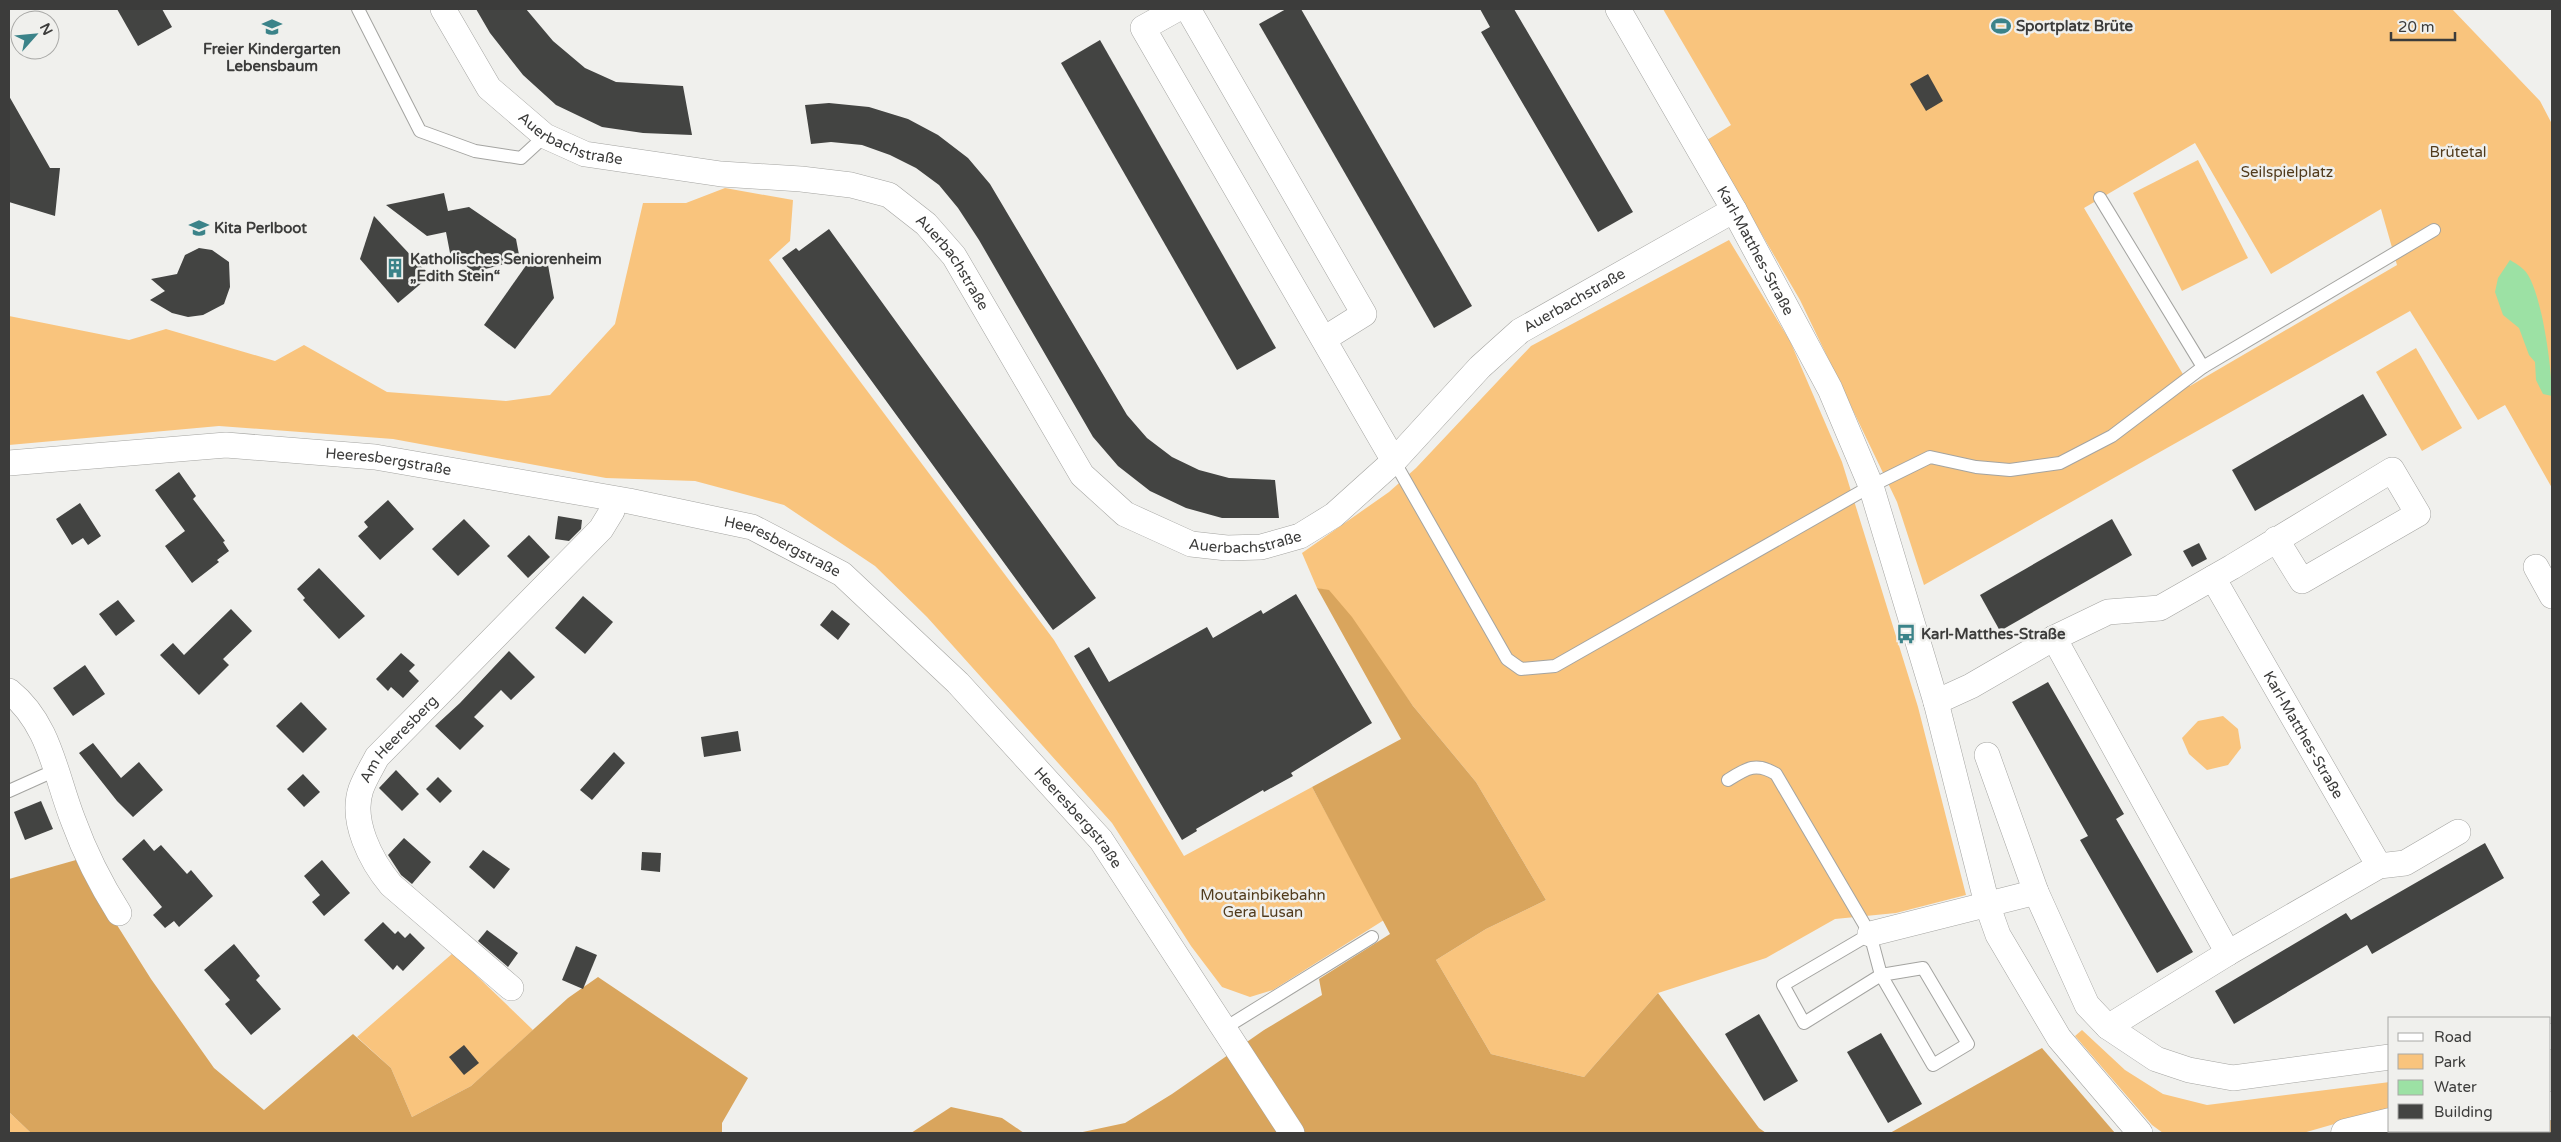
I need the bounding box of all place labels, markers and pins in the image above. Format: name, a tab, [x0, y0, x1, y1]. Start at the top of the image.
sports icon: Sportplatz Brüte	[1990, 15, 2012, 37]
school or university icon: Freier Kindergarten Lebensbaum	[261, 16, 283, 38]
place label: Sportplatz Brüte	[2016, 17, 2134, 36]
place label: Freier Kindergarten Lebensbaum	[203, 40, 341, 75]
school or university icon: Kita Perlboot	[188, 217, 210, 239]
place label: Kita Perlboot	[214, 219, 307, 237]
place label: Katholisches Seniorenheim „Edith Stein“	[410, 250, 602, 285]
building icon: Katholisches Seniorenheim „Edith Stein“	[384, 257, 406, 279]
bus stop icon: Karl-Matthes-Straße	[1895, 623, 1917, 645]
place label: Karl-Matthes-Straße	[1921, 625, 2066, 643]

